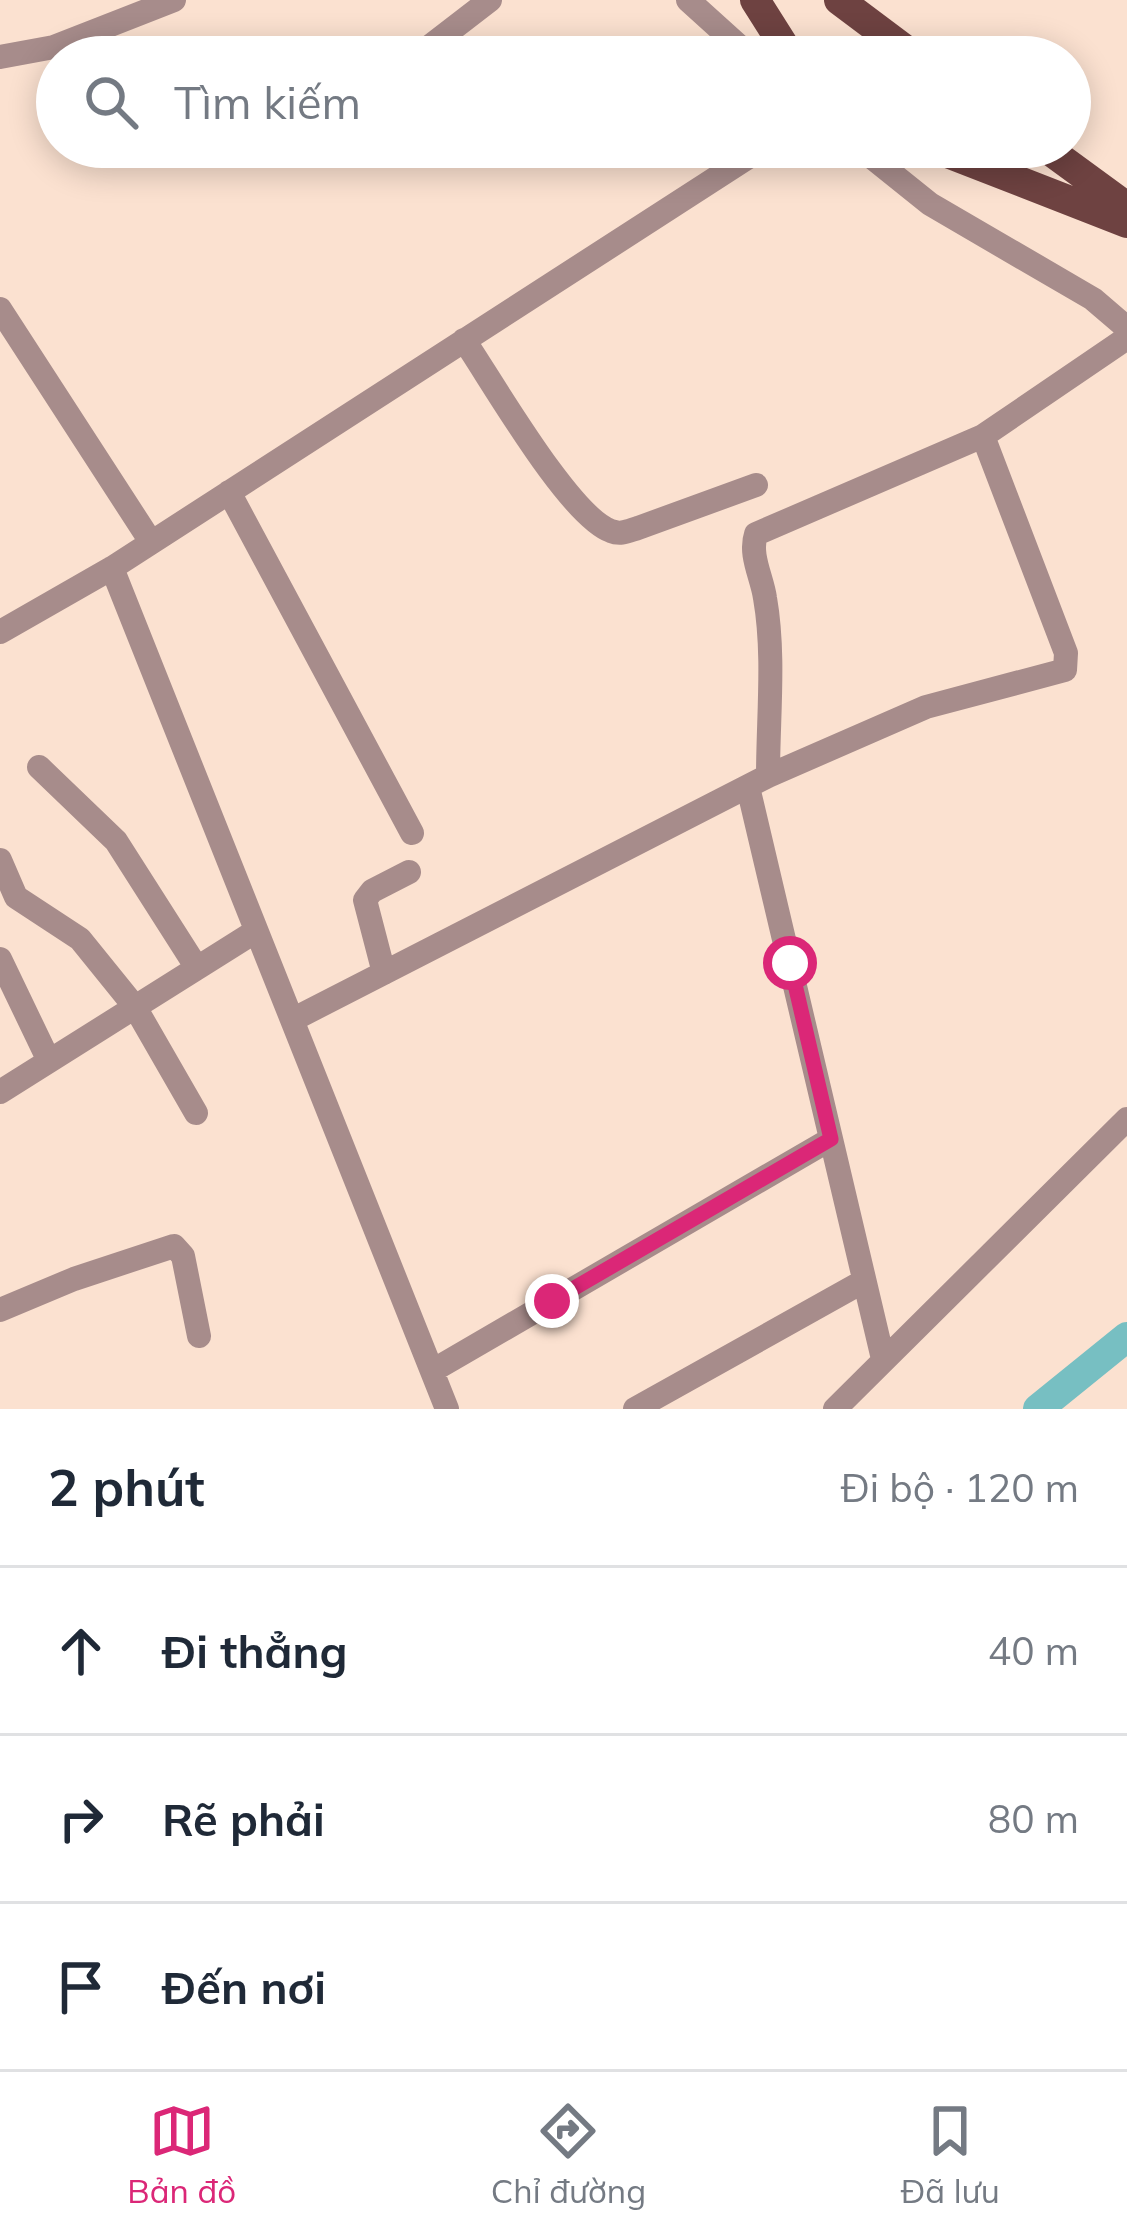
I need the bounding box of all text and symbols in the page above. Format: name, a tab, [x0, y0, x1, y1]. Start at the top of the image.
search box	[36, 36, 1091, 168]
icon: search	[78, 69, 144, 135]
text: Tìm kiếm	[174, 74, 361, 130]
route start	[763, 936, 817, 990]
route end	[525, 1274, 579, 1328]
text: 2 phút	[48, 1455, 205, 1519]
text: Đi bộ · 120 m	[841, 1463, 1079, 1512]
icon: ahead	[48, 1618, 114, 1684]
text: Đi thẳng	[162, 1623, 348, 1679]
text: 40 m	[988, 1626, 1079, 1675]
icon: right	[48, 1786, 114, 1852]
text: Rẽ phải	[162, 1791, 325, 1847]
text: 80 m	[988, 1794, 1079, 1843]
icon: arrive	[48, 1954, 114, 2020]
text: Đến nơi	[162, 1959, 326, 2015]
tab: Bản đồ	[127, 2098, 236, 2211]
tab: Chỉ đường	[491, 2098, 646, 2211]
tab: Đã lưu	[901, 2098, 1000, 2211]

